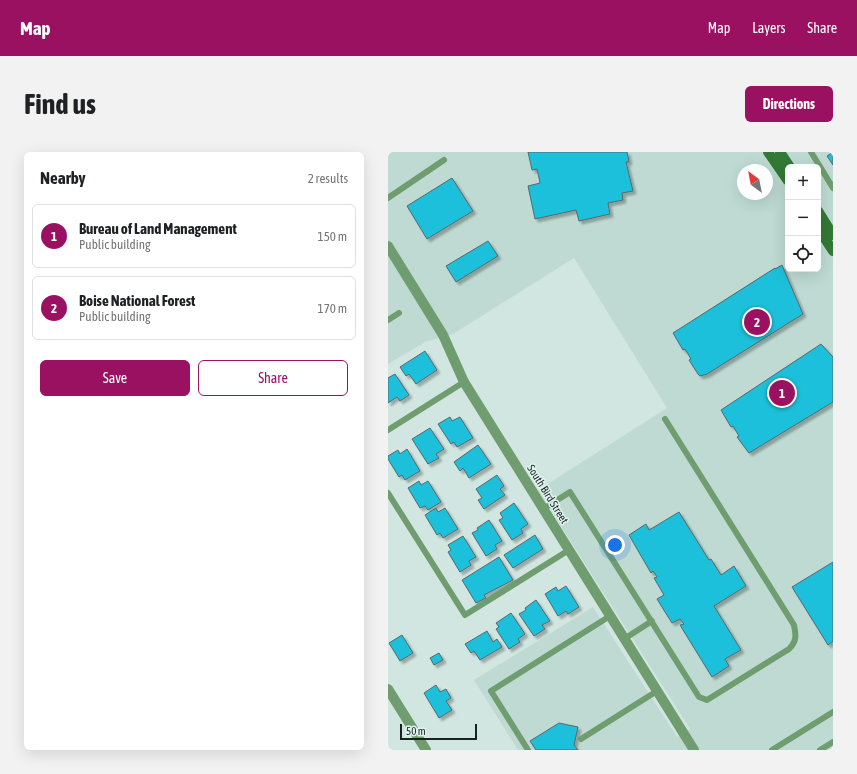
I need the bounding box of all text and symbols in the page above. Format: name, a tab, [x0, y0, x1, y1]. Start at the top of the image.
text: Map	[20, 17, 51, 39]
text: Map	[708, 20, 730, 36]
text: Layers	[752, 20, 785, 36]
text: Share	[807, 20, 837, 36]
button: Directions	[745, 86, 833, 122]
text: Find us	[24, 88, 96, 120]
north arrow	[737, 164, 773, 200]
map controls	[785, 164, 821, 272]
button: +	[785, 164, 821, 200]
text: Nearby	[40, 168, 86, 188]
text: 2 results	[308, 171, 348, 186]
button: −	[785, 200, 821, 236]
text: Bureau of Land Management	[79, 220, 237, 237]
text: 1	[51, 229, 57, 244]
text: 150 m	[318, 229, 347, 244]
button: locate	[785, 236, 821, 272]
text: Public building	[79, 237, 151, 252]
text: Boise National Forest	[79, 292, 195, 309]
text: 2	[51, 301, 57, 316]
text: 170 m	[318, 301, 347, 316]
pin: 2	[744, 307, 770, 337]
text: Public building	[79, 309, 151, 324]
button: Save	[40, 360, 190, 396]
button: Share	[198, 360, 348, 396]
pin: 1	[769, 378, 795, 408]
street label: South Bird Street	[525, 462, 571, 526]
your location	[605, 535, 625, 555]
scale bar	[400, 722, 477, 741]
text: 50 m	[406, 725, 426, 737]

